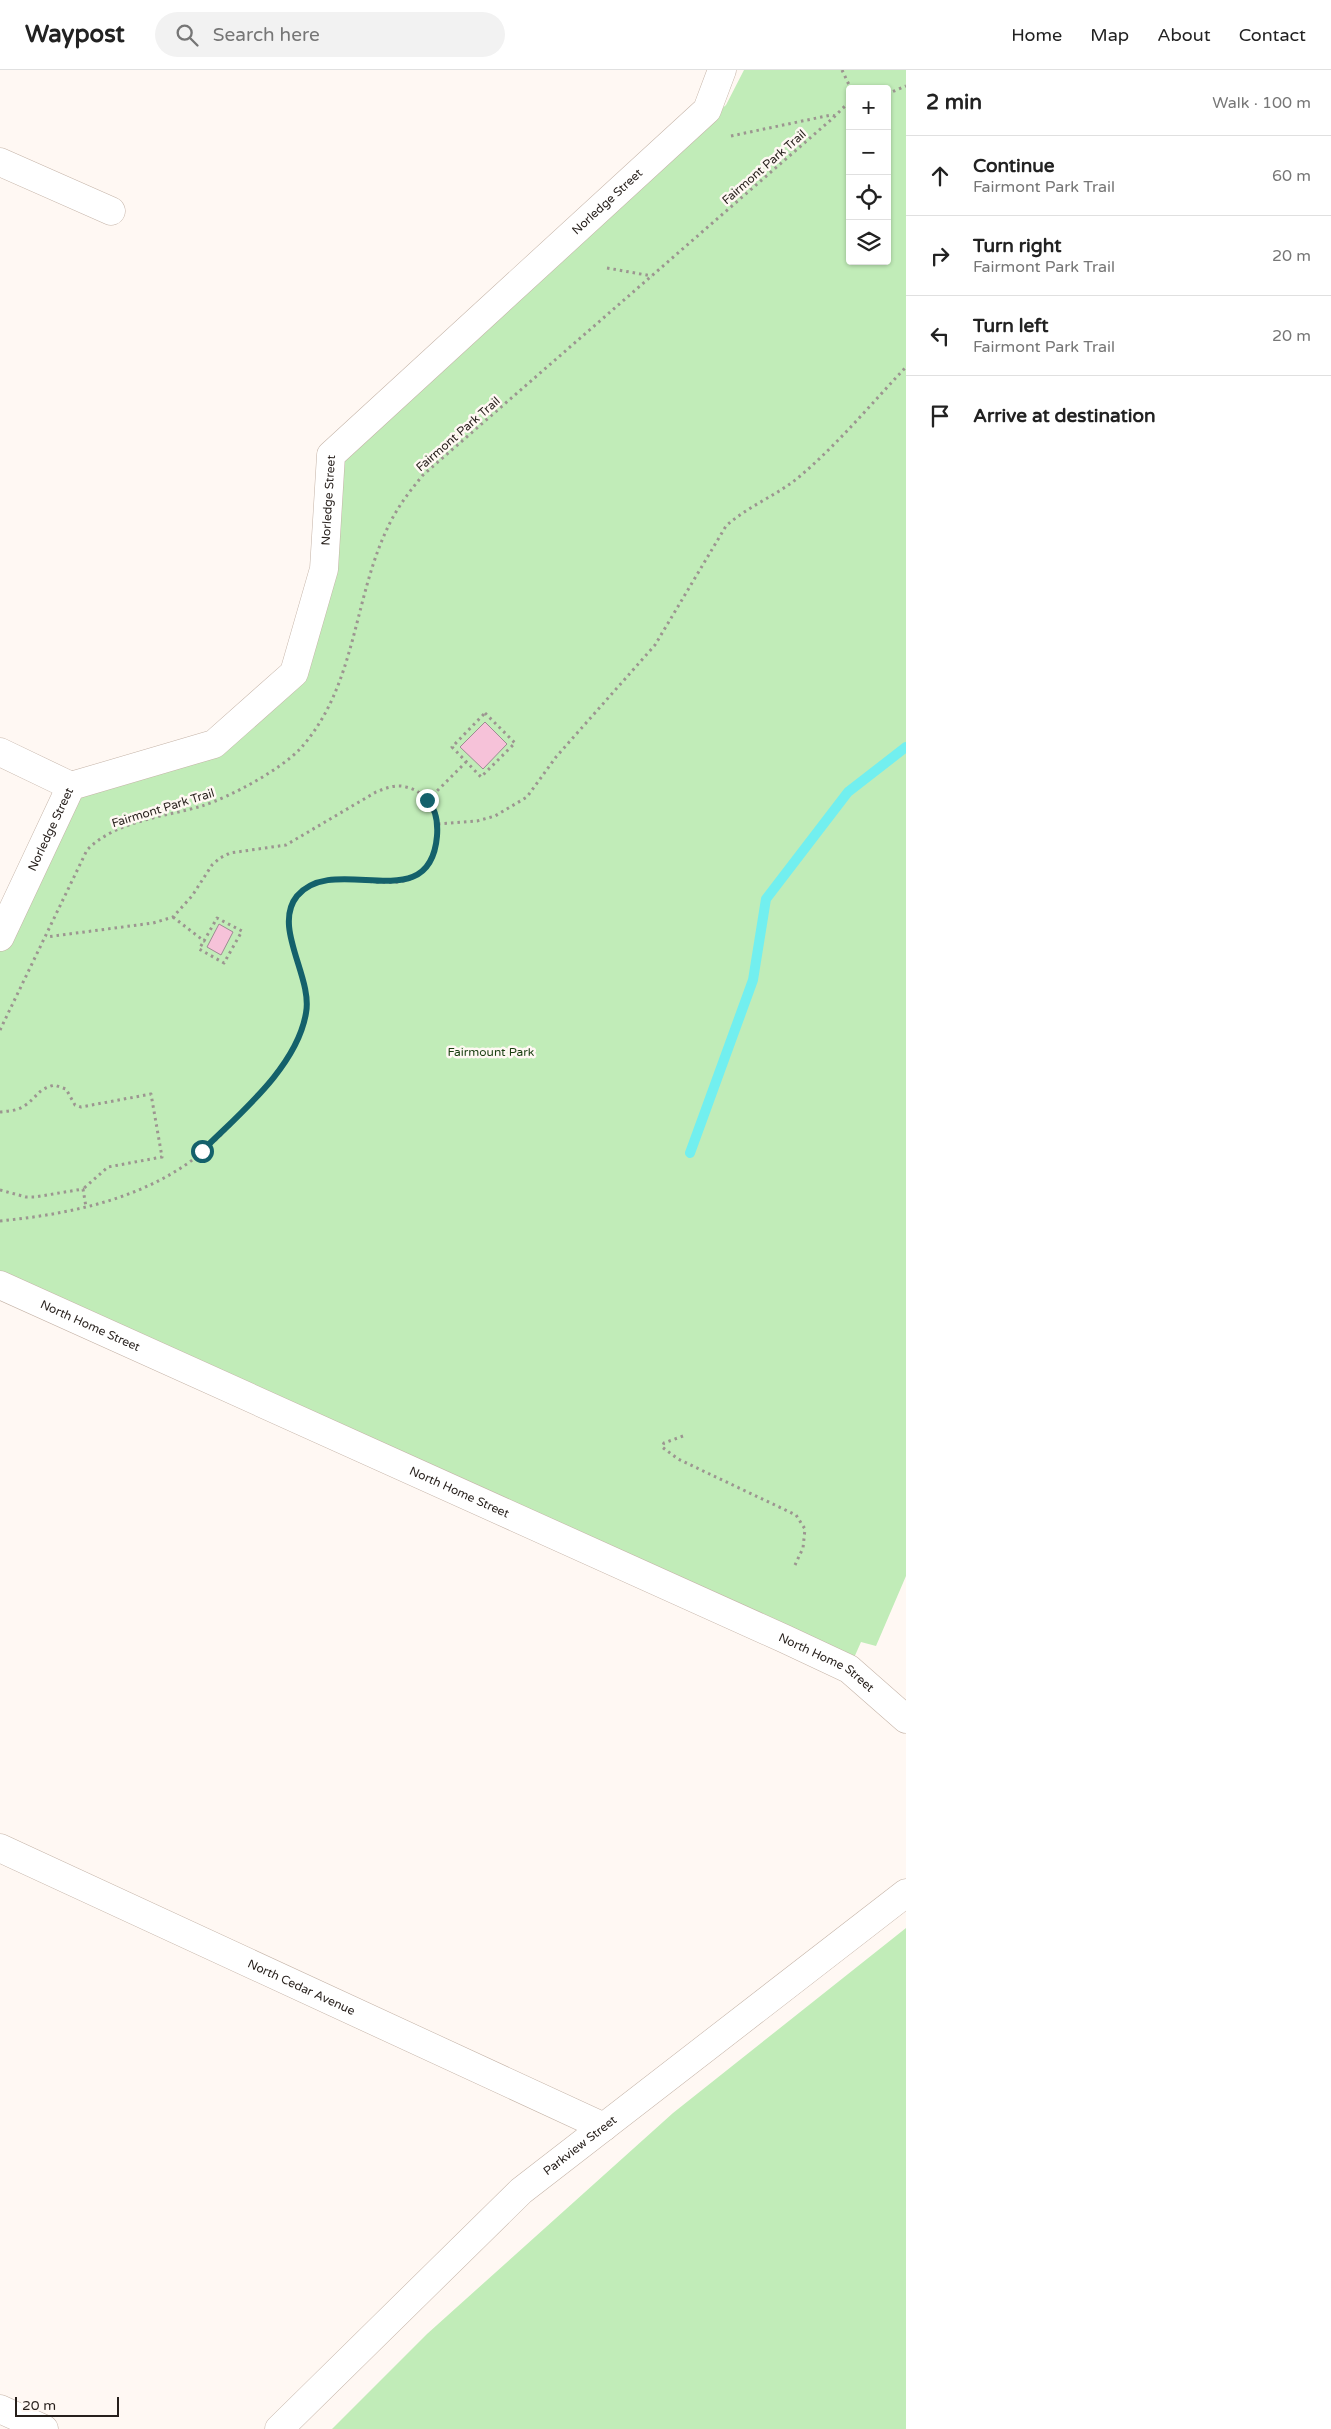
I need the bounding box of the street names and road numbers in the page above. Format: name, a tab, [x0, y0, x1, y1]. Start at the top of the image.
street label: Fairmont Park Trail	[719, 127, 809, 207]
street label: Norledge Street	[569, 166, 645, 237]
street label: Fairmont Park Trail	[413, 394, 503, 474]
street label: Norledge Street	[318, 454, 338, 546]
street label: Norledge Street	[25, 785, 76, 873]
street label: Fairmont Park Trail	[110, 786, 216, 830]
street label: North Home Street	[38, 1297, 143, 1354]
street label: North Home Street	[407, 1464, 512, 1521]
street label: North Home Street	[777, 1630, 877, 1695]
street label: North Cedar Avenue	[246, 1956, 357, 2018]
street label: Parkview Street	[541, 2112, 620, 2178]

